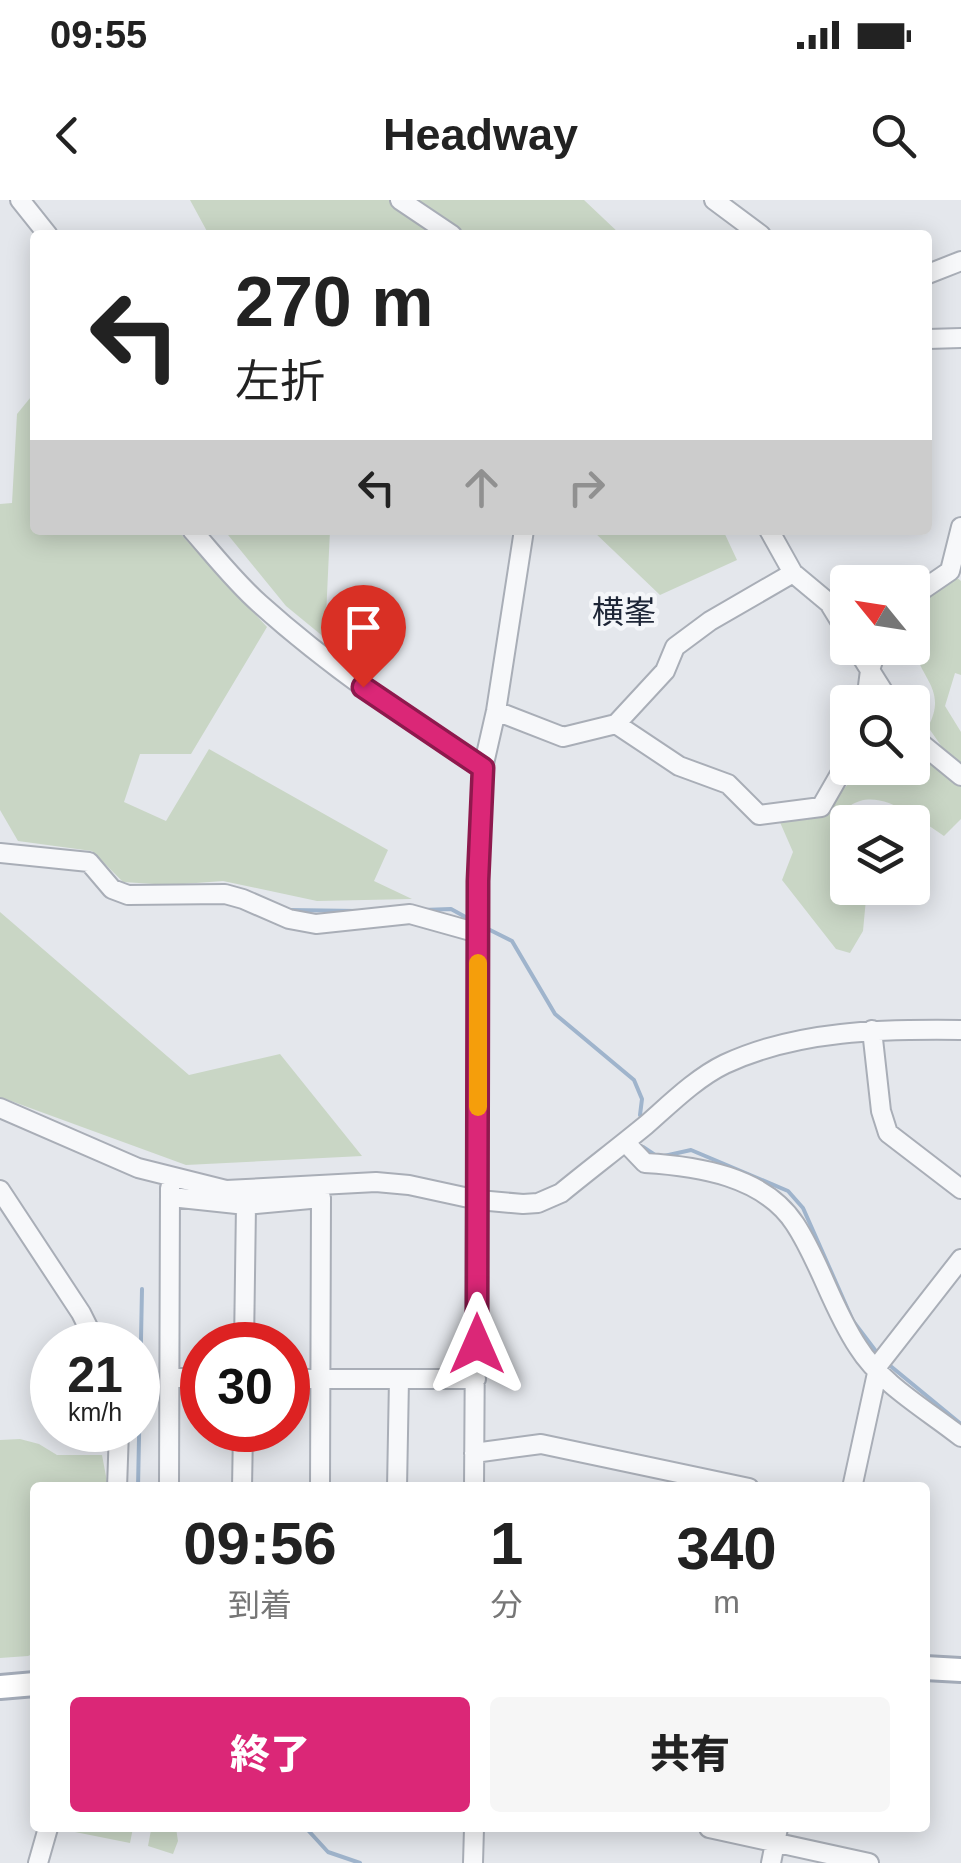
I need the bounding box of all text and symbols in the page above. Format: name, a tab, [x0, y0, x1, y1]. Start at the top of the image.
text: 09:55	[50, 14, 147, 56]
icon: back	[40, 108, 95, 163]
icon: search	[866, 108, 921, 163]
text: Headway	[383, 109, 578, 160]
text: 270 m	[235, 263, 433, 341]
icon: left	[70, 270, 200, 400]
text: 左折	[235, 356, 325, 407]
icon: left	[349, 460, 404, 515]
icon: ahead	[454, 460, 509, 515]
icon: right	[559, 460, 614, 515]
north arrow	[830, 565, 930, 665]
map controls	[830, 565, 930, 905]
pin	[321, 585, 406, 688]
district label: 横峯	[592, 594, 656, 630]
icon: arrive	[336, 600, 391, 655]
button: search	[830, 685, 930, 785]
button: layers	[830, 805, 930, 905]
position arrow	[425, 1292, 529, 1396]
speed limit sign: 30	[180, 1322, 310, 1452]
text: 21	[67, 1347, 123, 1403]
text: km/h	[68, 1398, 122, 1426]
text: 09:56	[183, 1510, 337, 1577]
text: 1	[490, 1510, 523, 1577]
text: 340	[677, 1515, 777, 1582]
text: m	[713, 1584, 740, 1620]
text: 到着	[228, 1587, 292, 1623]
text: 分	[491, 1587, 523, 1623]
button: 終了	[70, 1697, 470, 1812]
button: 共有	[490, 1697, 890, 1812]

